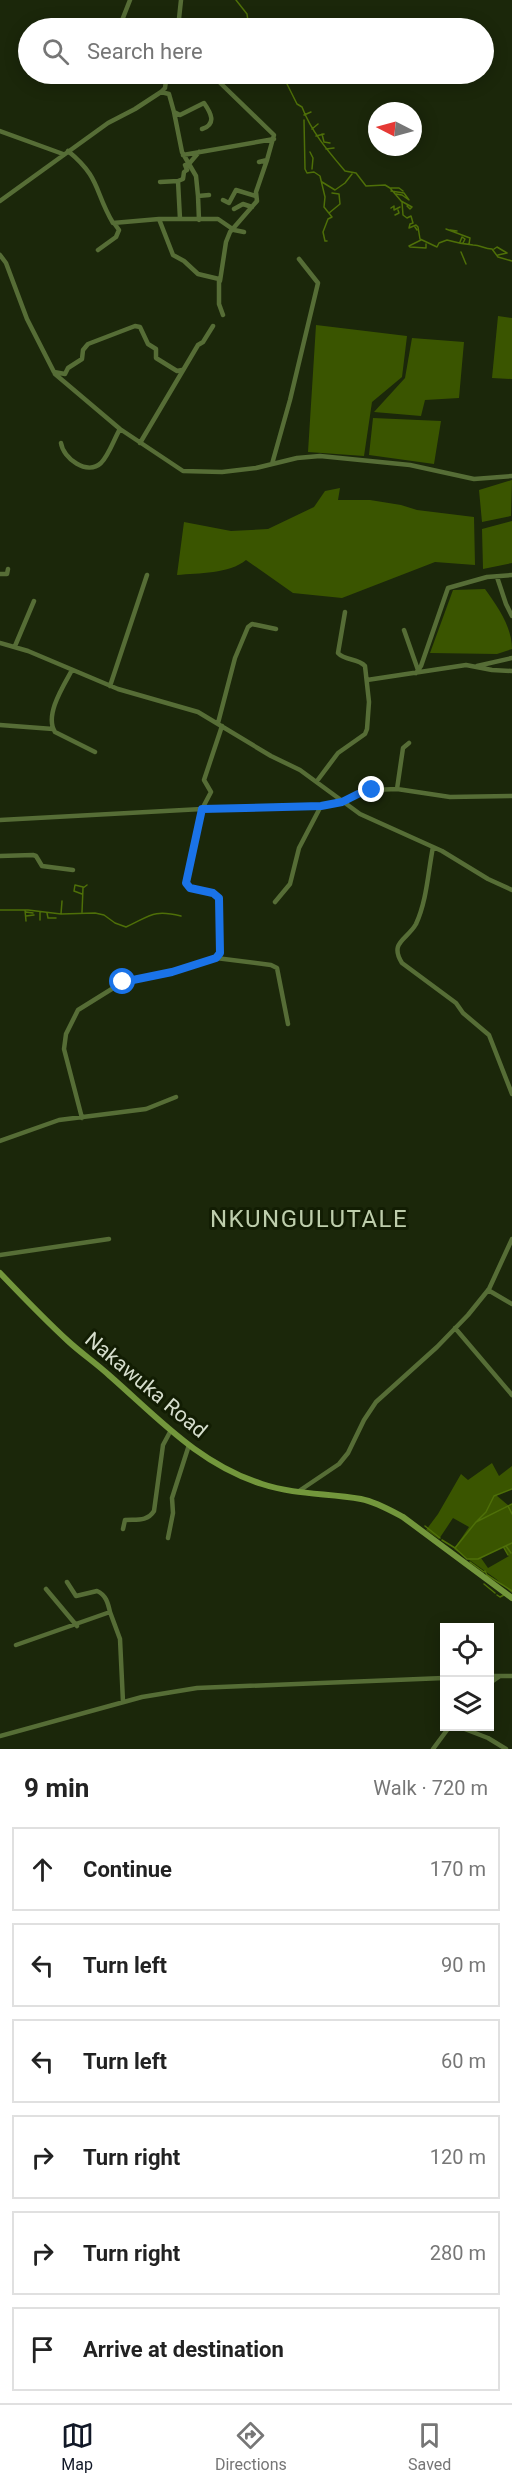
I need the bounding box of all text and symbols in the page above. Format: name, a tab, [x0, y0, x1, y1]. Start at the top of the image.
search box	[18, 18, 494, 84]
icon: search	[39, 35, 72, 68]
text: Search here	[87, 39, 203, 64]
north arrow	[368, 102, 422, 156]
route end	[358, 776, 384, 802]
route start	[109, 968, 135, 994]
district label: NKUNGULUTALE	[210, 1205, 408, 1233]
street label: Nakawuka Road	[80, 1327, 212, 1443]
map controls	[440, 1623, 494, 1731]
button: locate	[440, 1623, 494, 1677]
button: layers	[440, 1677, 494, 1731]
text: 9 min	[24, 1773, 89, 1803]
text: Walk · 720 m	[373, 1776, 488, 1800]
icon: ahead	[26, 1853, 59, 1886]
text: Continue	[83, 1857, 172, 1882]
text: 170 m	[430, 1857, 486, 1881]
icon: left	[26, 1949, 59, 1982]
text: Turn left	[83, 1953, 167, 1978]
text: 90 m	[441, 1953, 486, 1977]
icon: left	[26, 2045, 59, 2078]
text: Turn left	[83, 2049, 167, 2074]
text: 60 m	[441, 2049, 486, 2073]
icon: right	[26, 2141, 59, 2174]
text: Turn right	[83, 2145, 180, 2170]
text: 120 m	[430, 2145, 486, 2169]
icon: right	[26, 2237, 59, 2270]
text: Turn right	[83, 2241, 180, 2266]
text: 280 m	[430, 2241, 486, 2265]
icon: arrive	[26, 2333, 59, 2366]
text: Arrive at destination	[83, 2337, 284, 2362]
tab: Map	[61, 2419, 94, 2474]
tab: Directions	[215, 2419, 287, 2474]
tab: Saved	[408, 2419, 451, 2474]

